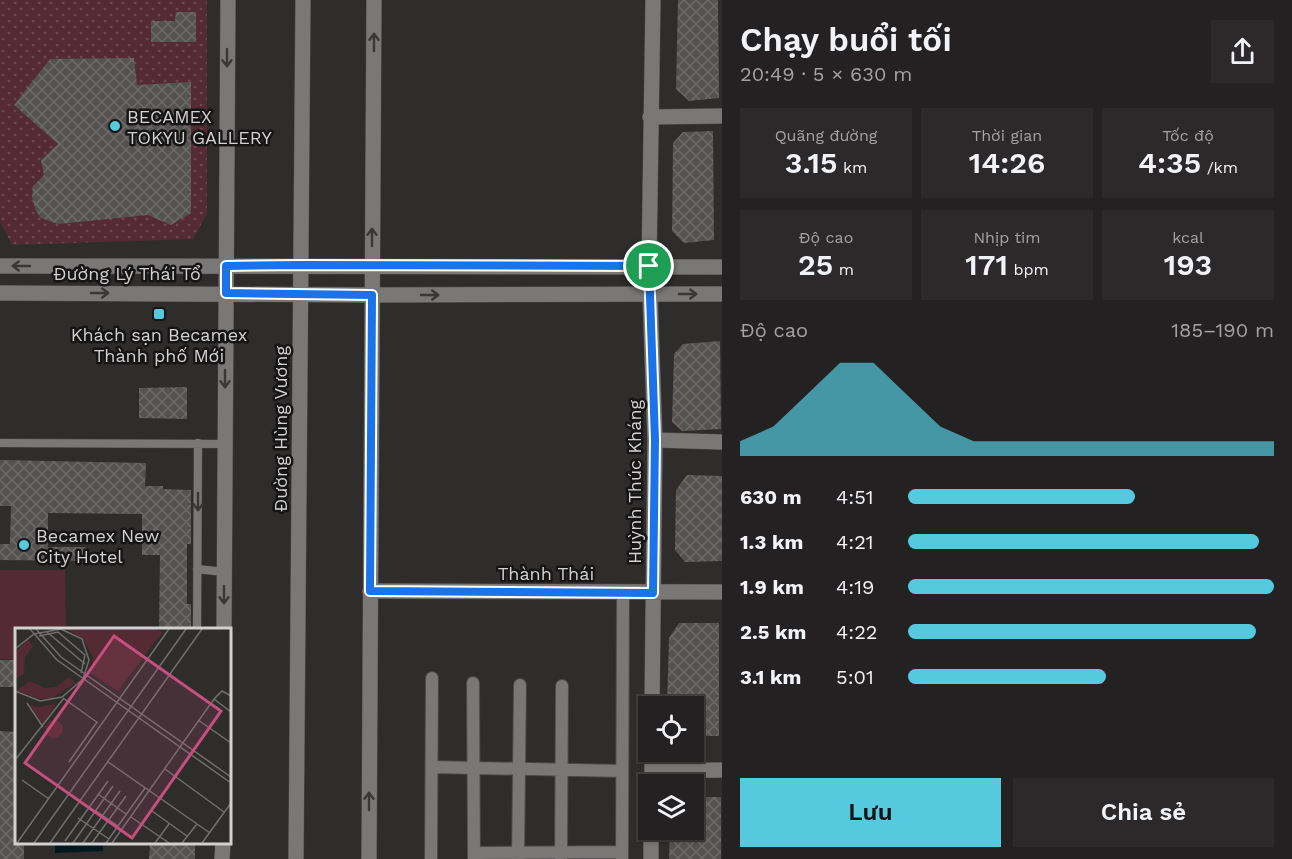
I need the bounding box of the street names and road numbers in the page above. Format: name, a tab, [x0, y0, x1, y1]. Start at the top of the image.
street label: Đường Lý Thái Tổ	[53, 263, 201, 284]
street label: Đường Hùng Vương	[270, 346, 291, 512]
street label: Huỳnh Thúc Kháng	[624, 399, 645, 564]
street label: Thành Thái	[498, 563, 594, 584]

